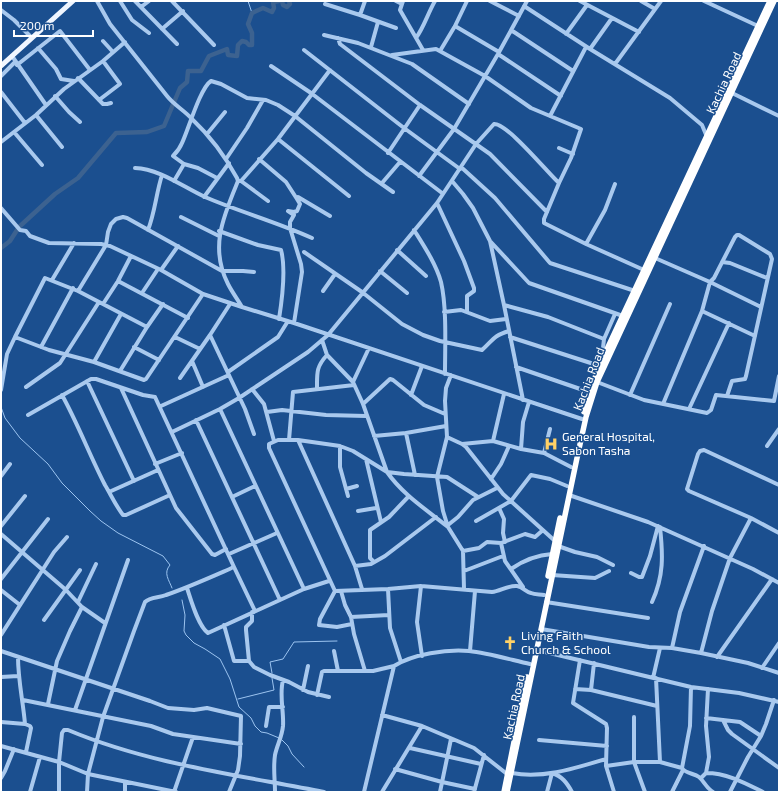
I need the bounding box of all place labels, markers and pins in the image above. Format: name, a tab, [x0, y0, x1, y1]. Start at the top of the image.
place label: General Hospital, Sabon Tasha	[562, 429, 655, 457]
hospital icon: General Hospital, Sabon Tasha	[543, 436, 559, 452]
place label: Living Faith Church & School	[521, 628, 611, 656]
church icon: Living Faith Church & School	[502, 635, 518, 651]

